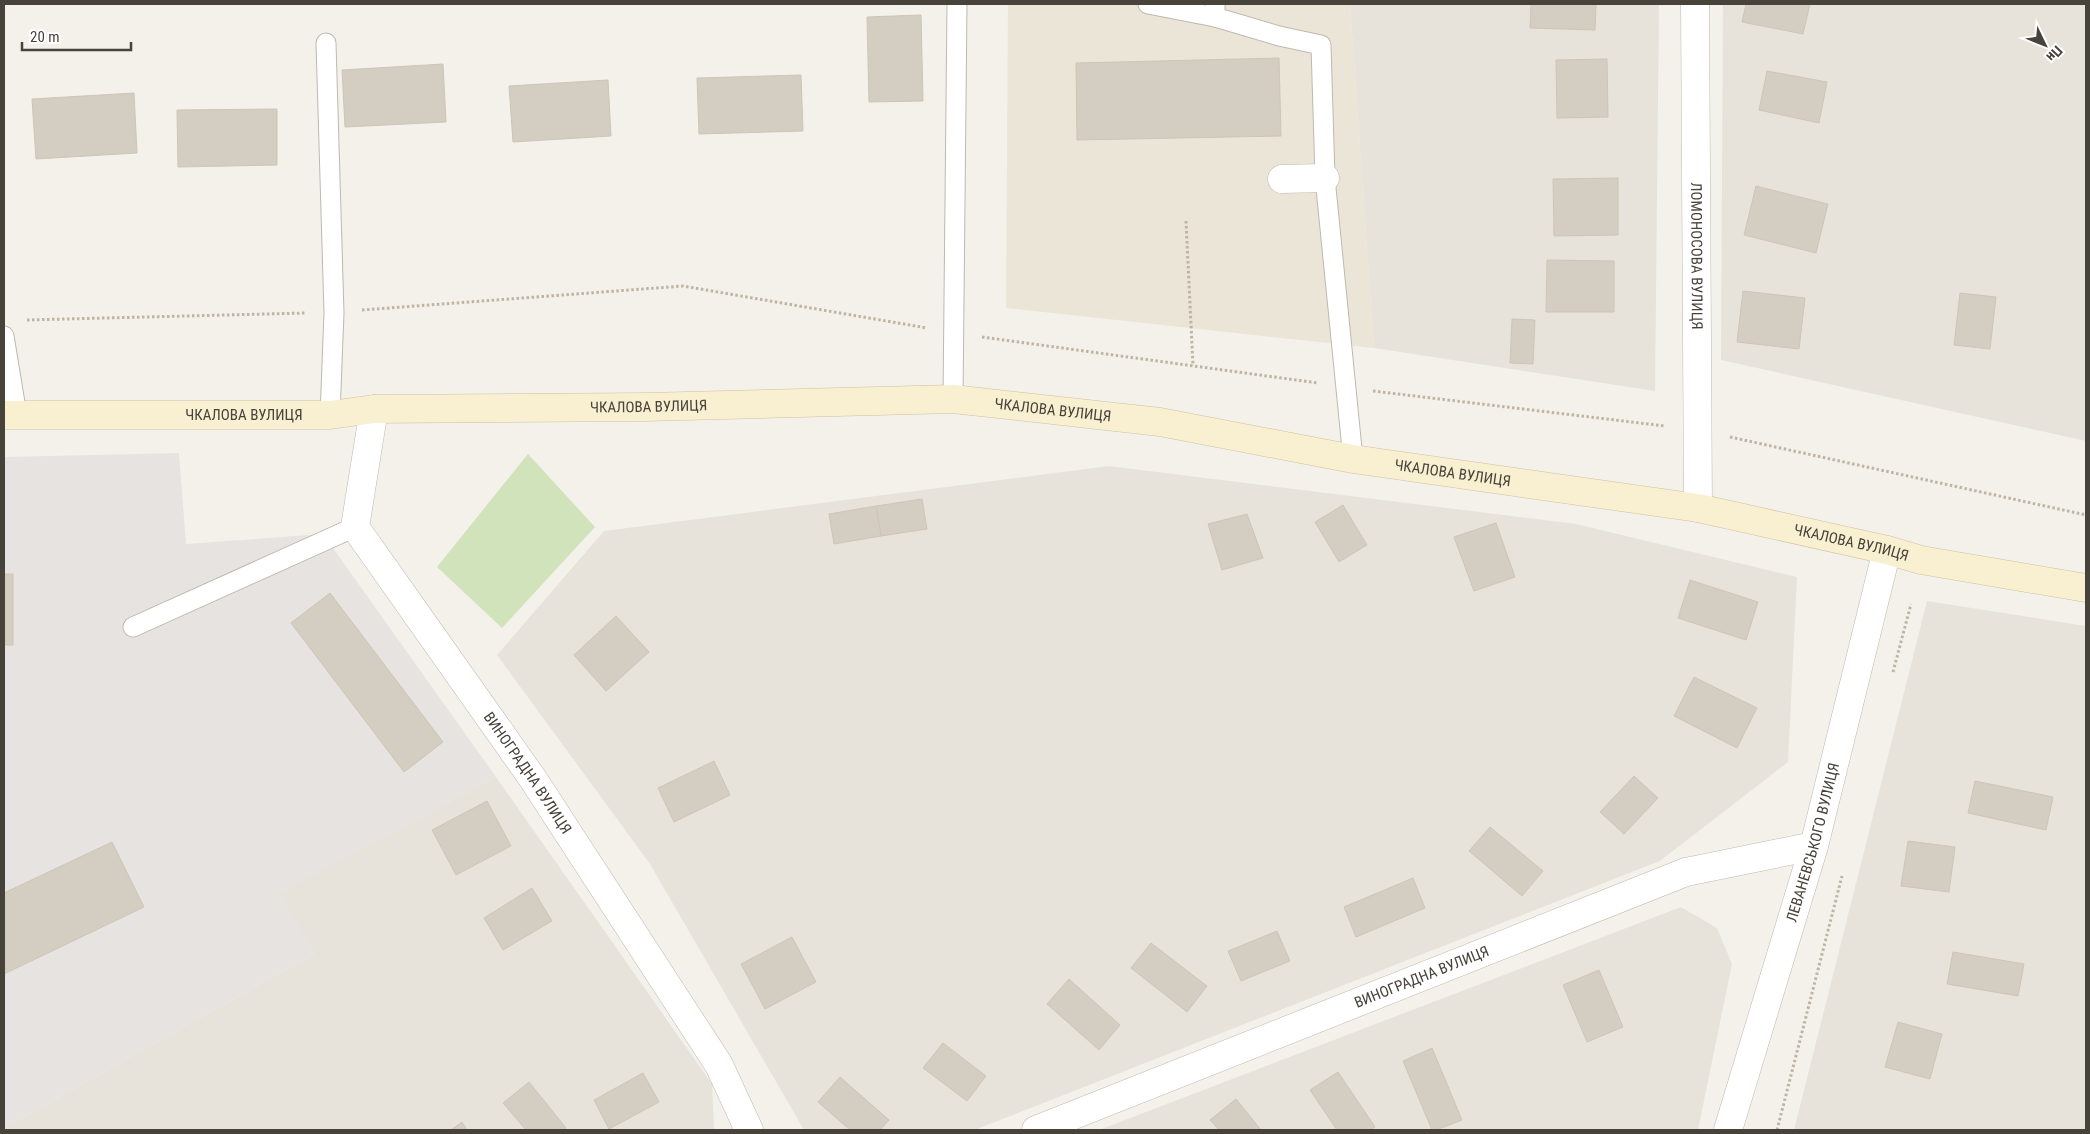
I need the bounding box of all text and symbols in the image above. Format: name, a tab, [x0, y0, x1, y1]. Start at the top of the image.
scale bar	[22, 20, 131, 52]
north arrow	[2020, 20, 2070, 70]
text: 20 m	[30, 28, 60, 46]
text: Пн	[2043, 43, 2066, 65]
street label: ЛОМОНОСОВА ВУЛИЦЯ	[1687, 182, 1706, 330]
street label: ЧКАЛОВА ВУЛИЦЯ	[994, 395, 1112, 426]
street label: ЧКАЛОВА ВУЛИЦЯ	[590, 396, 707, 416]
street label: ЧКАЛОВА ВУЛИЦЯ	[185, 406, 303, 424]
street label: ЧКАЛОВА ВУЛИЦЯ	[1393, 456, 1512, 490]
street label: ЧКАЛОВА ВУЛИЦЯ	[1792, 521, 1911, 565]
street label: ВИНОГРАДНА ВУЛИЦЯ	[480, 709, 575, 837]
street label: ЛЕВАНЕВСЬКОГО ВУЛИЦЯ	[1783, 761, 1843, 924]
street label: ВИНОГРАДНА ВУЛИЦЯ	[1352, 942, 1492, 1012]

